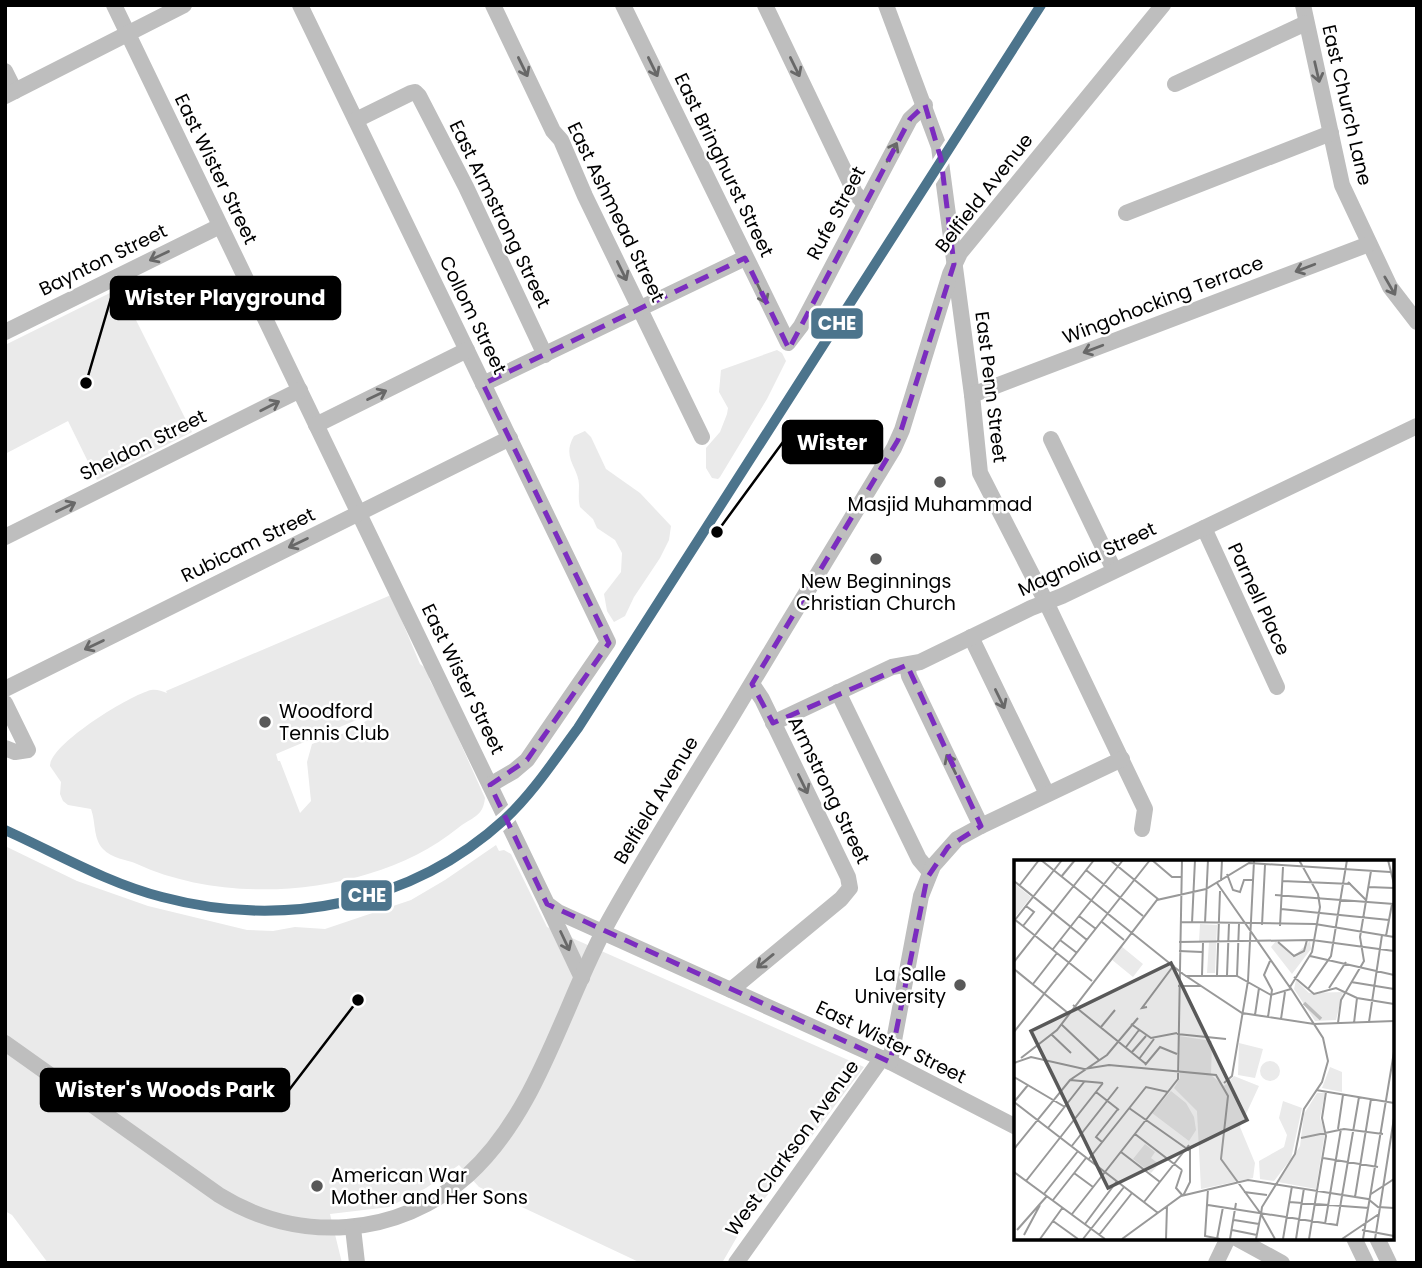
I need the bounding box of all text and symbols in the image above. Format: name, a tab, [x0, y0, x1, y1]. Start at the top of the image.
street label: East Church Lane	[1315, 22, 1379, 188]
one-way arrow	[516, 56, 530, 77]
one-way arrow	[646, 56, 660, 77]
one-way arrow	[788, 56, 802, 77]
one-way arrow	[1310, 60, 1324, 83]
street label: East Bringhurst Street	[668, 68, 780, 262]
street label: East Wister Street	[168, 89, 264, 249]
street label: East Armstrong Street	[443, 116, 557, 312]
street label: East Ashmead Street	[561, 117, 671, 307]
street label: Belfield Avenue	[929, 128, 1039, 258]
one-way arrow	[886, 143, 900, 163]
street label: Rufe Street	[800, 161, 872, 265]
street label: Baynton Street	[34, 217, 172, 303]
one-way arrow	[149, 249, 170, 263]
street label: Wingohocking Terrace	[1059, 249, 1267, 351]
street label: Collom Street	[433, 251, 513, 379]
one-way arrow	[615, 260, 629, 281]
one-way arrow	[1295, 263, 1317, 275]
one-way arrow	[1383, 275, 1397, 295]
callout: Wister Playground	[111, 277, 340, 319]
text: Wister Playground	[125, 283, 325, 312]
one-way arrow	[756, 283, 769, 304]
line badge: CHE	[810, 307, 864, 340]
text: CHE	[818, 310, 856, 337]
street label: East Penn Street	[968, 310, 1014, 464]
one-way arrow	[1082, 344, 1104, 356]
one-way arrow	[366, 387, 387, 401]
one-way arrow	[259, 398, 280, 412]
street label: Sheldon Street	[75, 403, 211, 487]
callout: Wister	[783, 421, 882, 463]
text: Wister	[797, 428, 867, 457]
marker: Masjid Muhammad	[932, 474, 948, 490]
place label: Masjid Muhammad	[848, 491, 1032, 518]
one-way arrow	[55, 500, 76, 513]
street label: Rubicam Street	[177, 501, 320, 589]
street label: Magnolia Street	[1014, 515, 1160, 603]
one-way arrow	[288, 537, 309, 551]
street label: Parnell Place	[1221, 538, 1297, 660]
marker: New Beginnings Christian Church	[868, 551, 884, 567]
place label: New Beginnings Christian Church	[796, 568, 956, 617]
street label: East Wister Street	[415, 599, 511, 759]
one-way arrow	[84, 638, 105, 652]
one-way arrow	[995, 688, 1008, 709]
place label: Woodford Tennis Club	[279, 698, 390, 747]
street label: Armstrong Street	[782, 712, 877, 868]
marker: Woodford Tennis Club	[257, 714, 273, 730]
street label: Belfield Avenue	[607, 731, 705, 869]
one-way arrow	[944, 754, 958, 775]
one-way arrow	[796, 773, 810, 794]
inset map	[1014, 860, 1394, 1240]
line badge: CHE	[340, 879, 393, 912]
text: CHE	[348, 882, 386, 909]
one-way arrow	[559, 930, 572, 951]
one-way arrow	[757, 954, 775, 969]
place label: La Salle University	[855, 961, 946, 1010]
marker: La Salle University	[952, 977, 968, 993]
street label: East Wister Street	[811, 994, 971, 1090]
street label: West Clarkson Avenue	[719, 1054, 865, 1242]
callout: Wister's Woods Park	[41, 1069, 289, 1111]
text: Wister's Woods Park	[55, 1075, 275, 1104]
place label: American War Mother and Her Sons	[331, 1162, 528, 1211]
marker: American War Mother and Her Sons	[309, 1178, 325, 1194]

